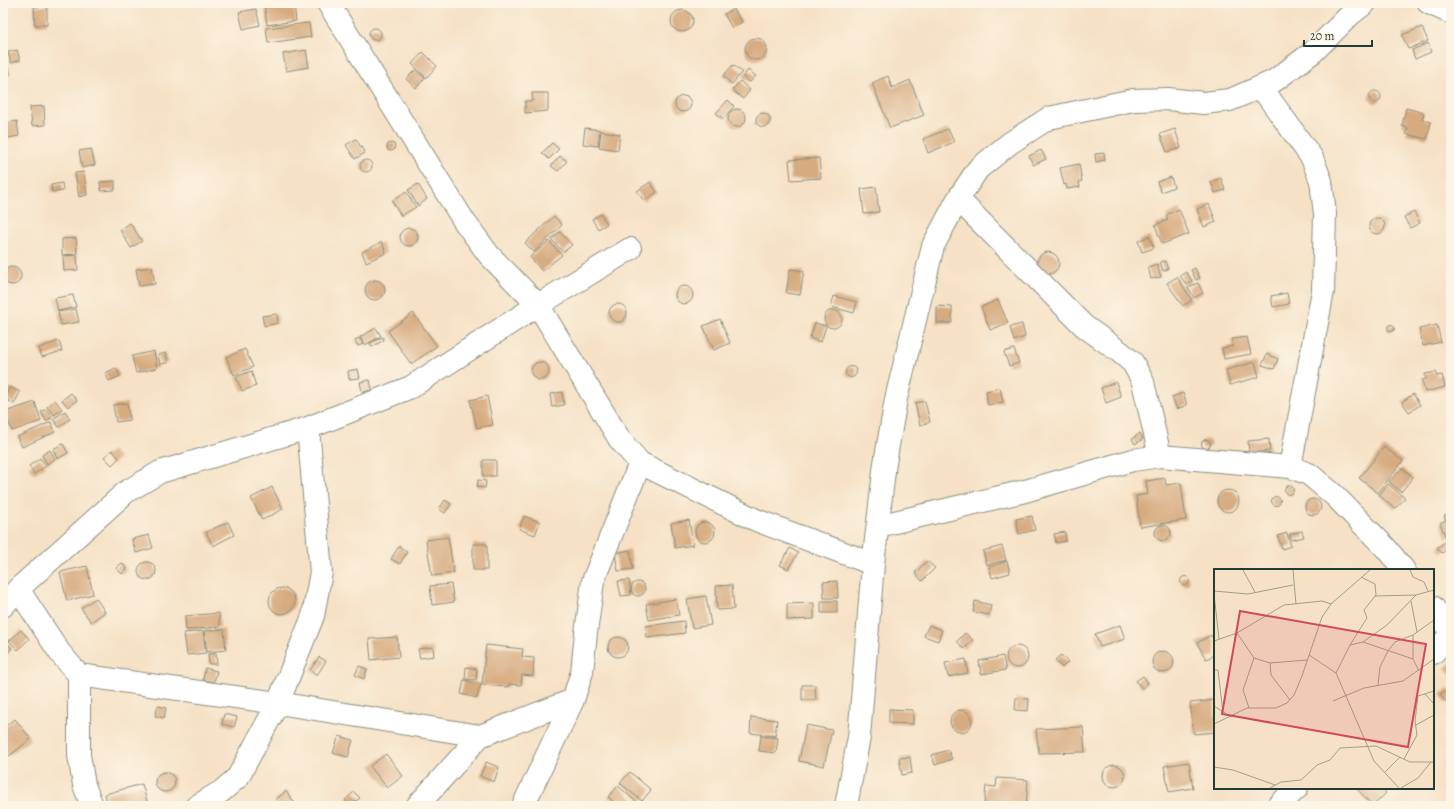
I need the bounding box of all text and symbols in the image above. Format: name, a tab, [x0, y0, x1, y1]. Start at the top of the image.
scale bar	[1304, 22, 1372, 48]
text: 20 m	[1310, 28, 1334, 44]
inset map	[1214, 569, 1434, 789]

